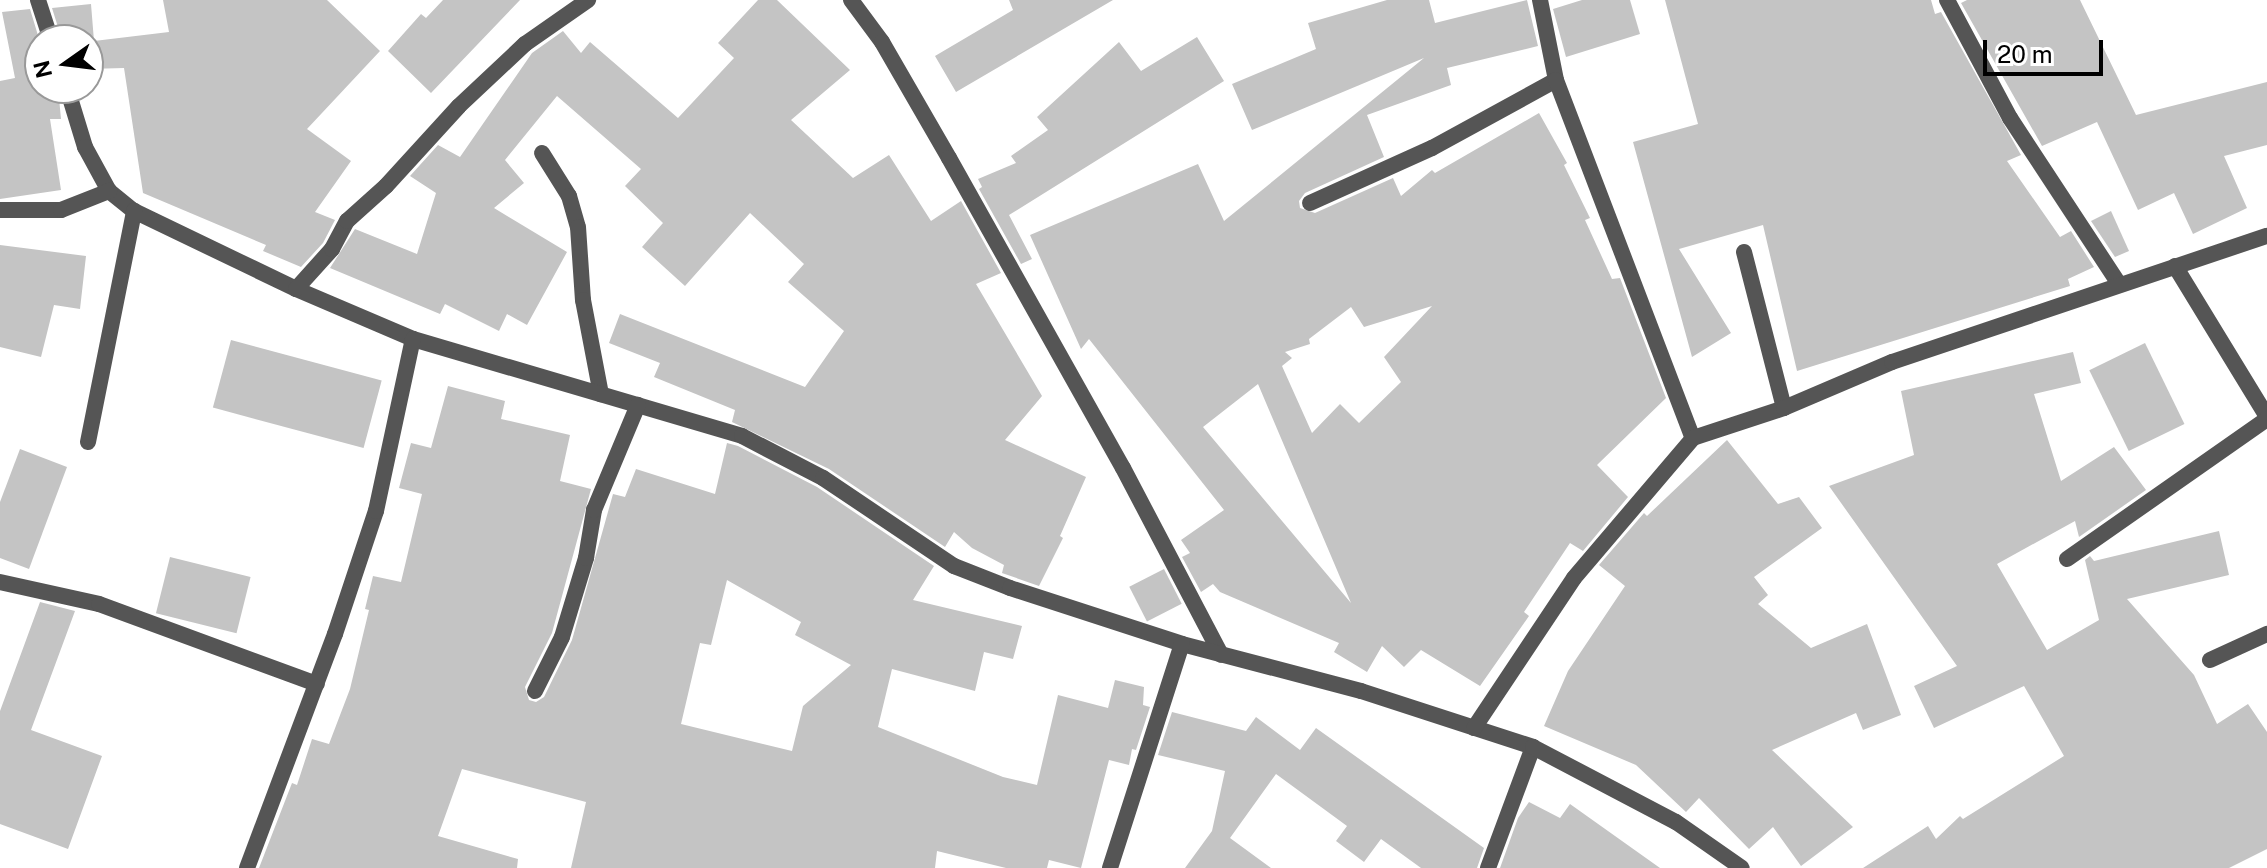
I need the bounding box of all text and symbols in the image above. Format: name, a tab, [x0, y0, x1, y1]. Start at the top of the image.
north arrow	[24, 24, 104, 104]
scale bar	[1987, 24, 2107, 74]
text: 20 m	[1997, 40, 2053, 68]
text: N	[28, 58, 57, 81]

